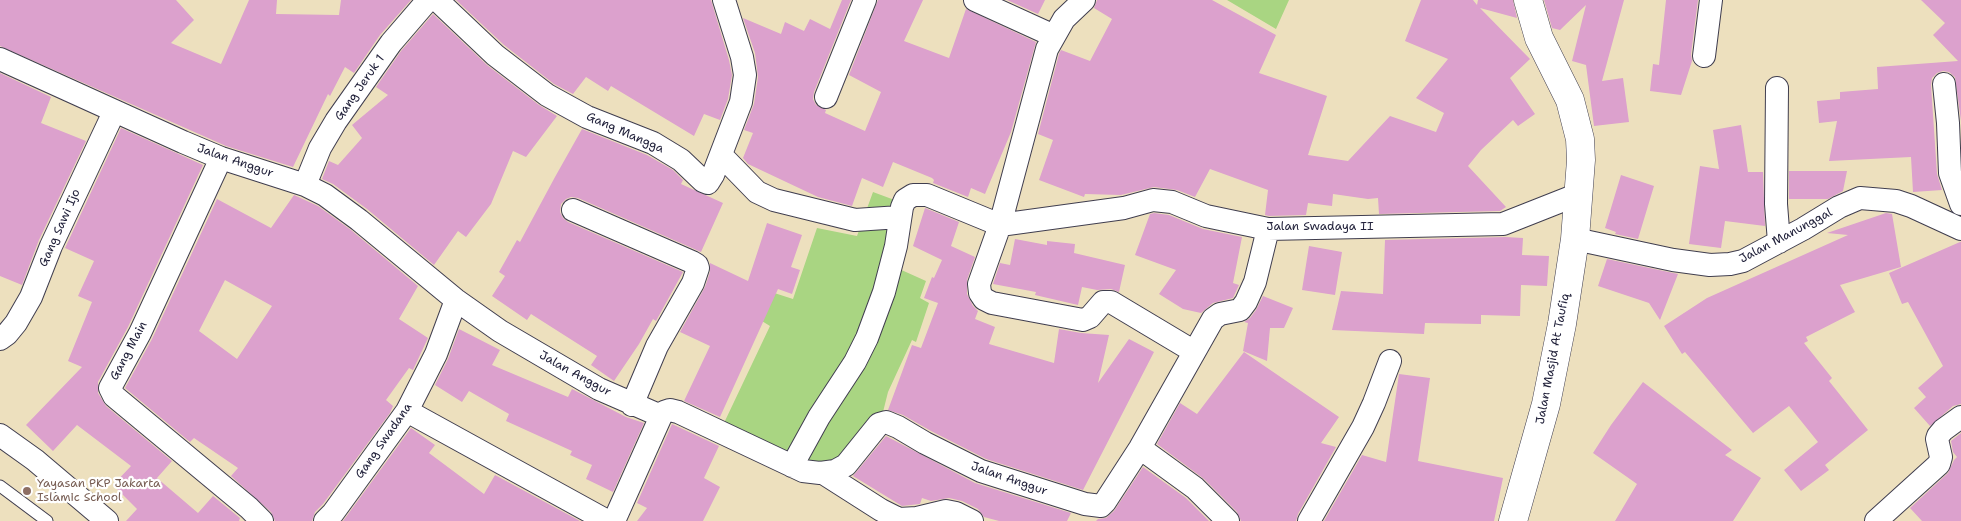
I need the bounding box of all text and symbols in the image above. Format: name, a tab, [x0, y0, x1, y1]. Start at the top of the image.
street label: Gang Jeruk 1	[332, 52, 388, 124]
street label: Gang Mangga	[584, 109, 666, 157]
street label: Jalan Anggur	[195, 141, 275, 181]
street label: Gang Sawi Ijo	[36, 187, 84, 269]
street label: Jalan Manunggal	[1737, 205, 1835, 267]
street label: Jalan Swadaya II	[1266, 220, 1374, 234]
street label: Jalan Masjid At Taufiq	[1533, 292, 1573, 426]
street label: Gang Main	[107, 319, 151, 383]
street label: Jalan Anggur	[537, 348, 613, 400]
street label: Gang Swadana	[353, 400, 415, 482]
street label: Jalan Anggur	[969, 459, 1049, 499]
place label: Yayasan PKP Jakarta Islamic School	[37, 477, 161, 505]
marker: Yayasan PKP Jakarta Islamic School	[21, 485, 33, 497]

